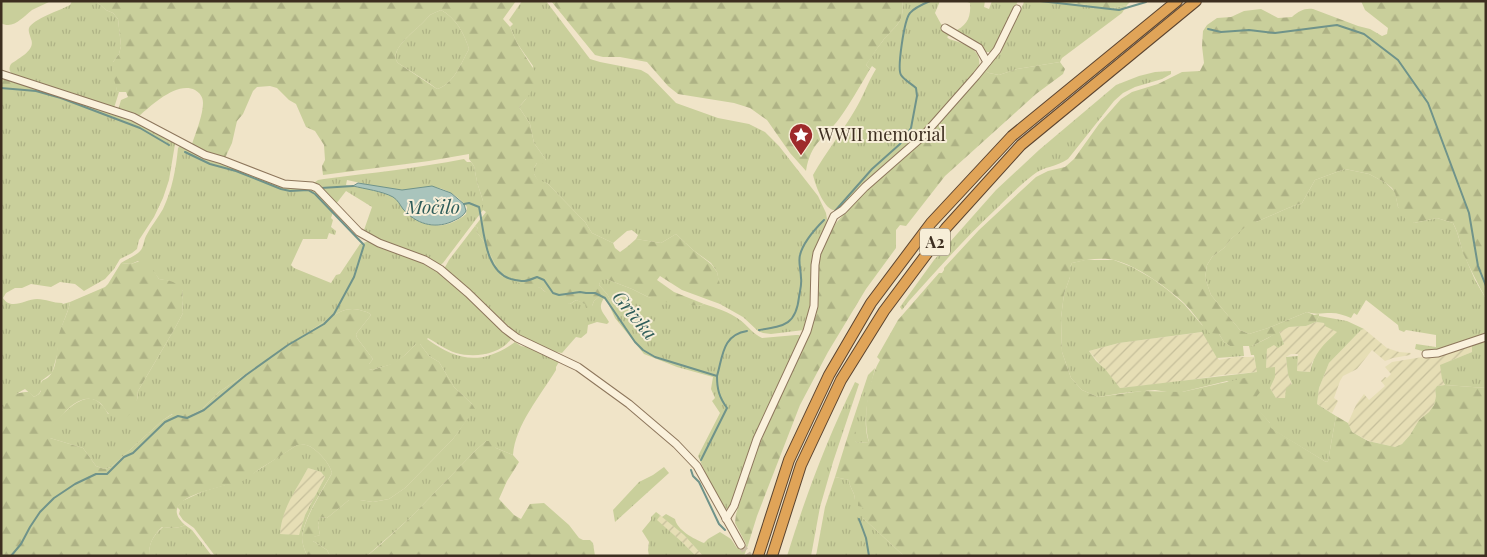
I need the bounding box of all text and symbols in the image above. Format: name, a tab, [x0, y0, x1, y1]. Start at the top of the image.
place icon: WWII memorial	[788, 122, 814, 156]
place label: WWII memorial	[817, 122, 946, 146]
water label: Močilo	[405, 193, 460, 219]
road number: A2	[920, 228, 950, 256]
water label: Grivka	[607, 284, 664, 345]

